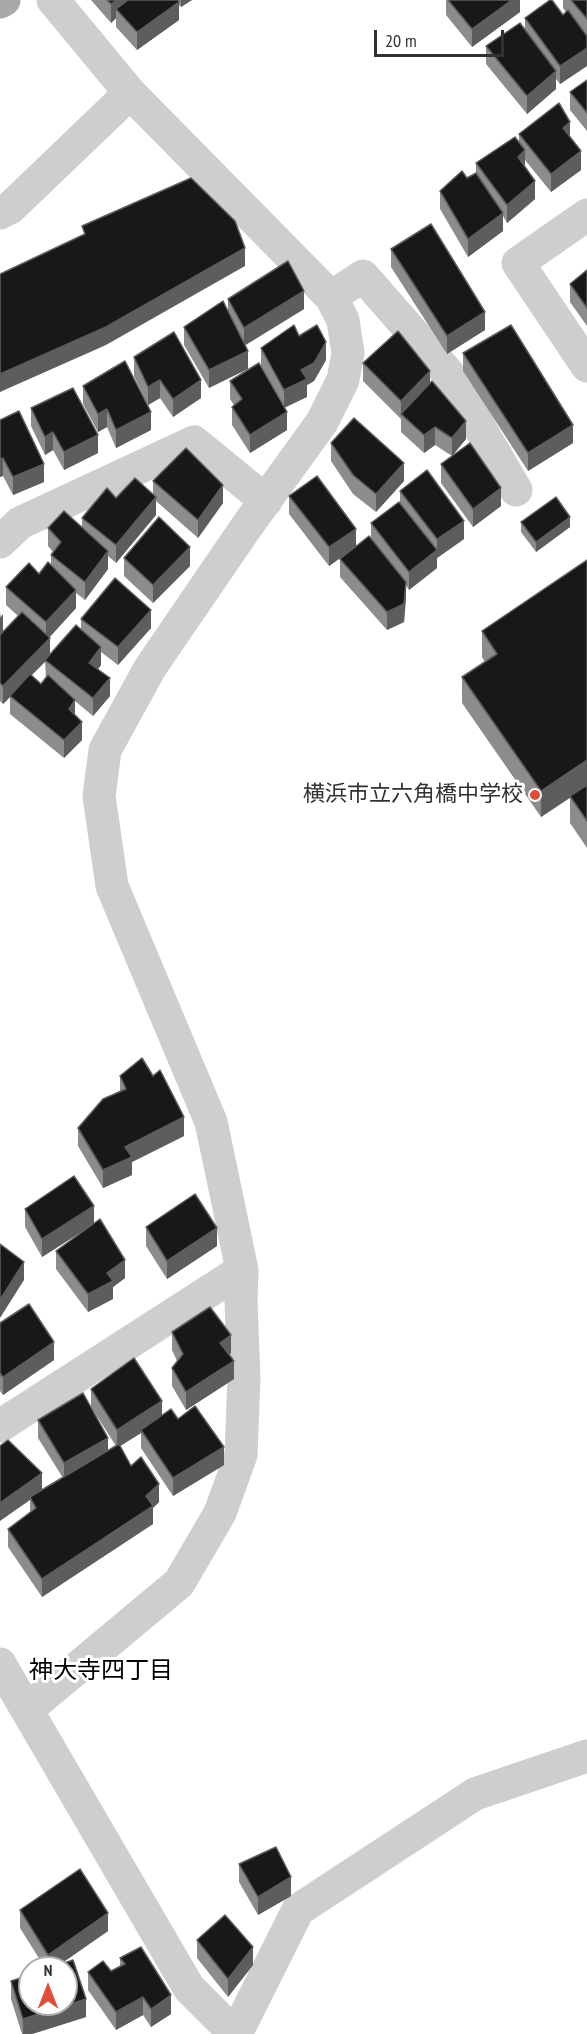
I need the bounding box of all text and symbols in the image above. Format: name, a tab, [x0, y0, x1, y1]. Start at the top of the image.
scale bar	[377, 18, 508, 56]
text: 20 m	[385, 29, 417, 52]
place label: 横浜市立六角橋中学校	[303, 782, 523, 808]
marker: 横浜市立六角橋中学校	[528, 788, 542, 802]
district label: 神大寺四丁目	[29, 1657, 173, 1685]
north arrow	[18, 1956, 78, 2016]
text: N	[44, 1960, 52, 1980]

